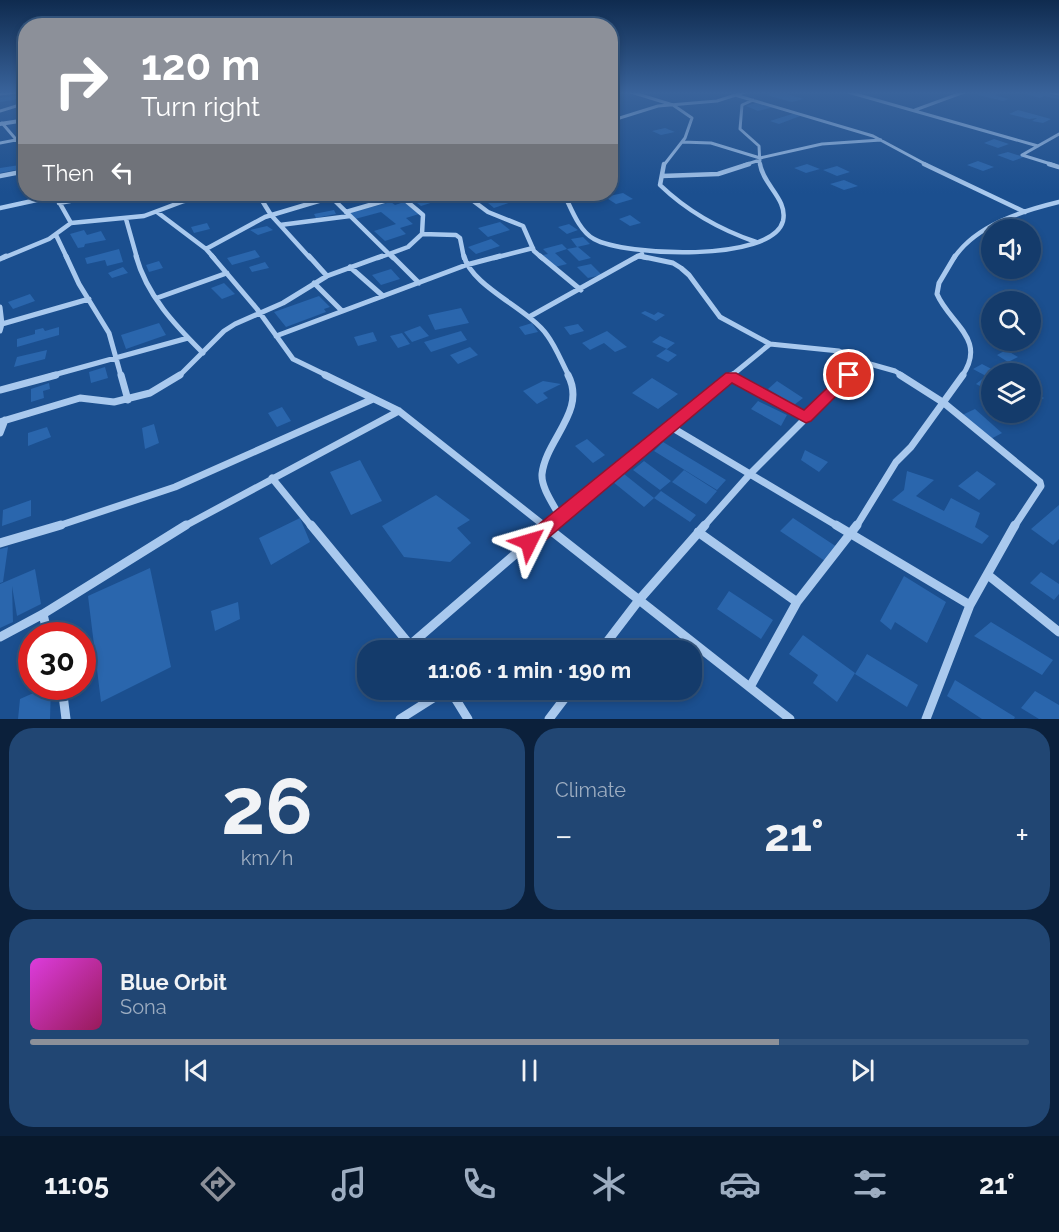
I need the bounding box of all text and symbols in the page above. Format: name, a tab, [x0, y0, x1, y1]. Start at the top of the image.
text: 120 m	[141, 41, 260, 90]
icon: right	[42, 42, 120, 120]
text: Turn right	[141, 91, 260, 122]
icon: left	[106, 156, 139, 189]
text: Then	[42, 160, 94, 186]
map controls	[981, 219, 1041, 423]
button: sound	[981, 219, 1041, 279]
button: search	[981, 291, 1041, 351]
pin	[823, 349, 874, 400]
icon: arrive	[832, 358, 865, 391]
button: layers	[981, 363, 1041, 423]
position arrow	[497, 510, 561, 574]
speed limit sign: 30	[18, 622, 96, 700]
text: 11:06 · 1 min · 190 m	[428, 657, 631, 683]
text: 26	[221, 761, 313, 852]
text: Climate	[555, 778, 626, 802]
text: 21°	[764, 809, 824, 862]
text: −	[555, 816, 573, 855]
text: +	[1015, 816, 1029, 855]
text: km/h	[241, 846, 293, 870]
text: Blue Orbit	[120, 969, 227, 995]
text: Sona	[120, 995, 167, 1019]
icon: previous	[180, 1054, 213, 1087]
icon: pause	[513, 1054, 546, 1087]
icon: next	[846, 1054, 879, 1087]
icon: directions	[197, 1163, 239, 1205]
icon: music	[328, 1163, 370, 1205]
icon: phone	[458, 1163, 500, 1205]
icon: climate	[588, 1163, 630, 1205]
icon: car	[719, 1163, 761, 1205]
icon: filters	[849, 1163, 891, 1205]
text: 11:05	[44, 1169, 109, 1200]
text: 21°	[979, 1169, 1015, 1200]

